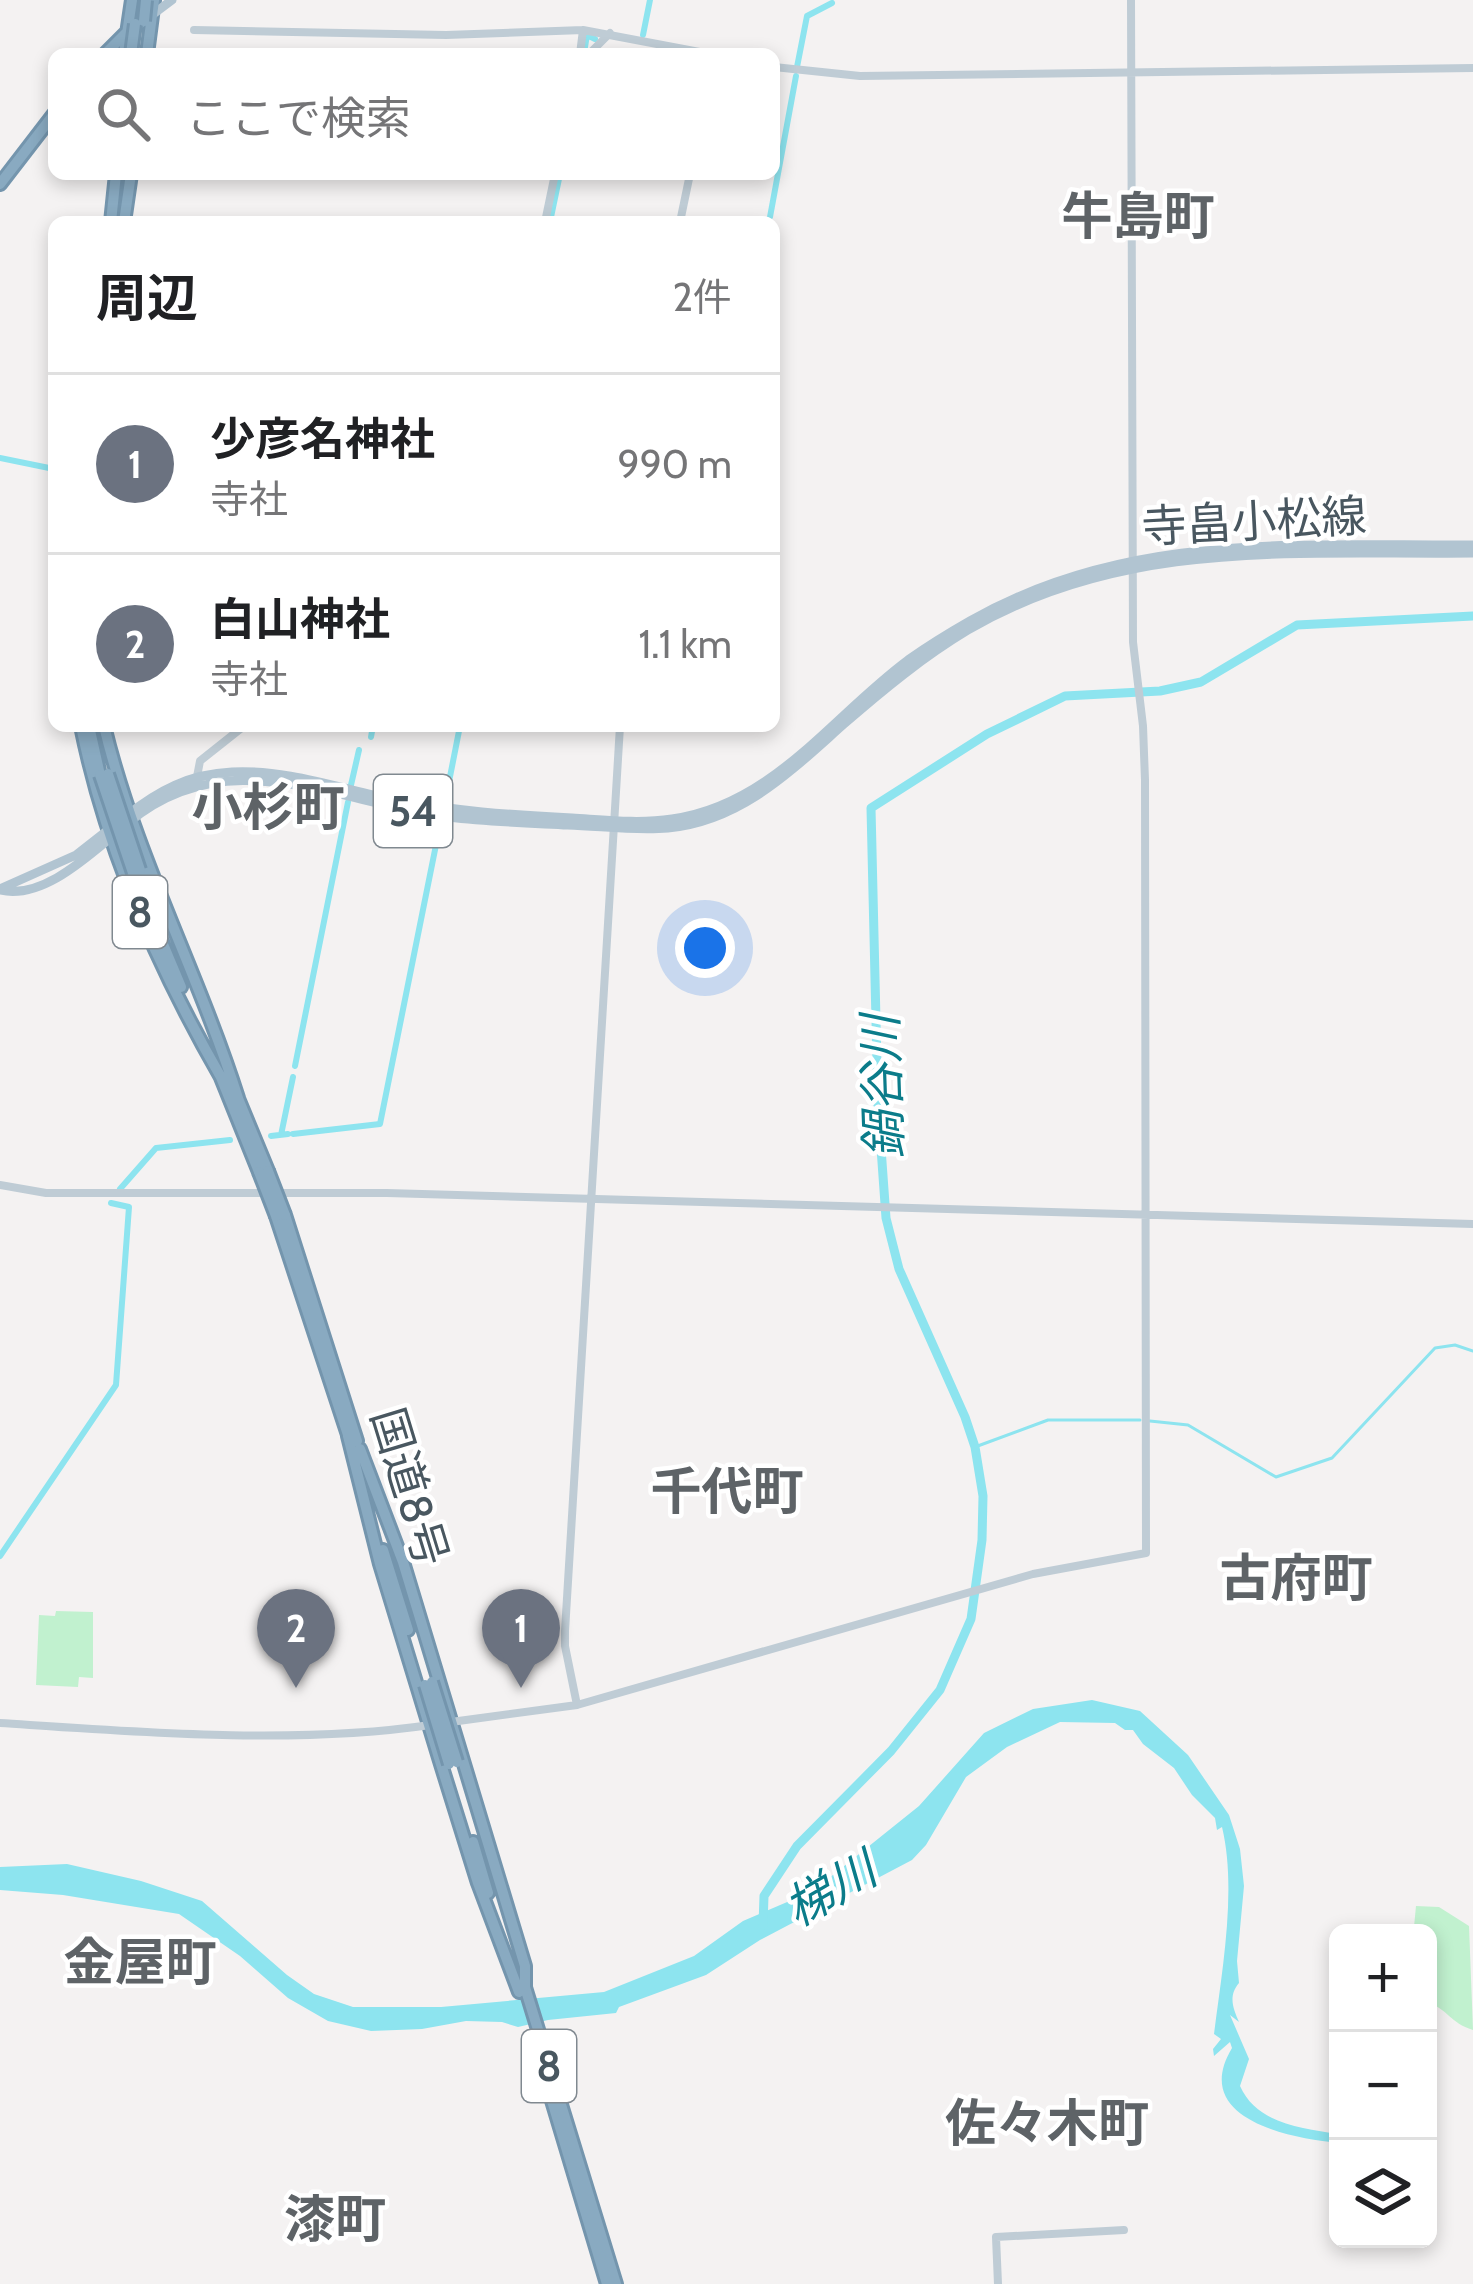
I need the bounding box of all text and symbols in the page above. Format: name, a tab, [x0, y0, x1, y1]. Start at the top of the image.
search box	[48, 48, 780, 180]
icon: search	[90, 81, 156, 147]
text: ここで検索	[186, 91, 411, 145]
district label: 牛島町	[1061, 185, 1215, 247]
text: 周辺	[96, 267, 198, 329]
text: 2件	[673, 273, 732, 321]
text: 少彦名神社	[210, 412, 435, 466]
text: 1	[128, 440, 142, 488]
text: 990 m	[617, 440, 732, 488]
text: 寺社	[210, 475, 288, 523]
street label: 寺畠小松線	[1140, 488, 1368, 554]
text: 白山神社	[210, 592, 390, 646]
text: 2	[125, 620, 145, 668]
text: 1.1 km	[639, 620, 732, 668]
text: 寺社	[210, 655, 288, 703]
road number: 54	[374, 775, 452, 847]
district label: 小杉町	[191, 776, 345, 838]
road number: 8	[113, 876, 167, 948]
your location	[675, 918, 735, 978]
water label: 鍋谷川	[850, 1009, 913, 1160]
street label: 国道8号	[360, 1402, 460, 1572]
district label: 千代町	[650, 1460, 804, 1522]
district label: 古府町	[1219, 1547, 1373, 1609]
pin: 2	[257, 1589, 335, 1688]
pin: 1	[482, 1589, 560, 1688]
water label: 梯川	[774, 1837, 890, 1938]
map controls	[1329, 1924, 1437, 2248]
button: +	[1329, 1924, 1437, 2032]
district label: 金屋町	[63, 1931, 217, 1993]
road number: 8	[522, 2030, 576, 2102]
button: −	[1329, 2032, 1437, 2140]
district label: 佐々木町	[945, 2092, 1149, 2154]
button: layers	[1329, 2140, 1437, 2248]
district label: 漆町	[284, 2188, 386, 2250]

